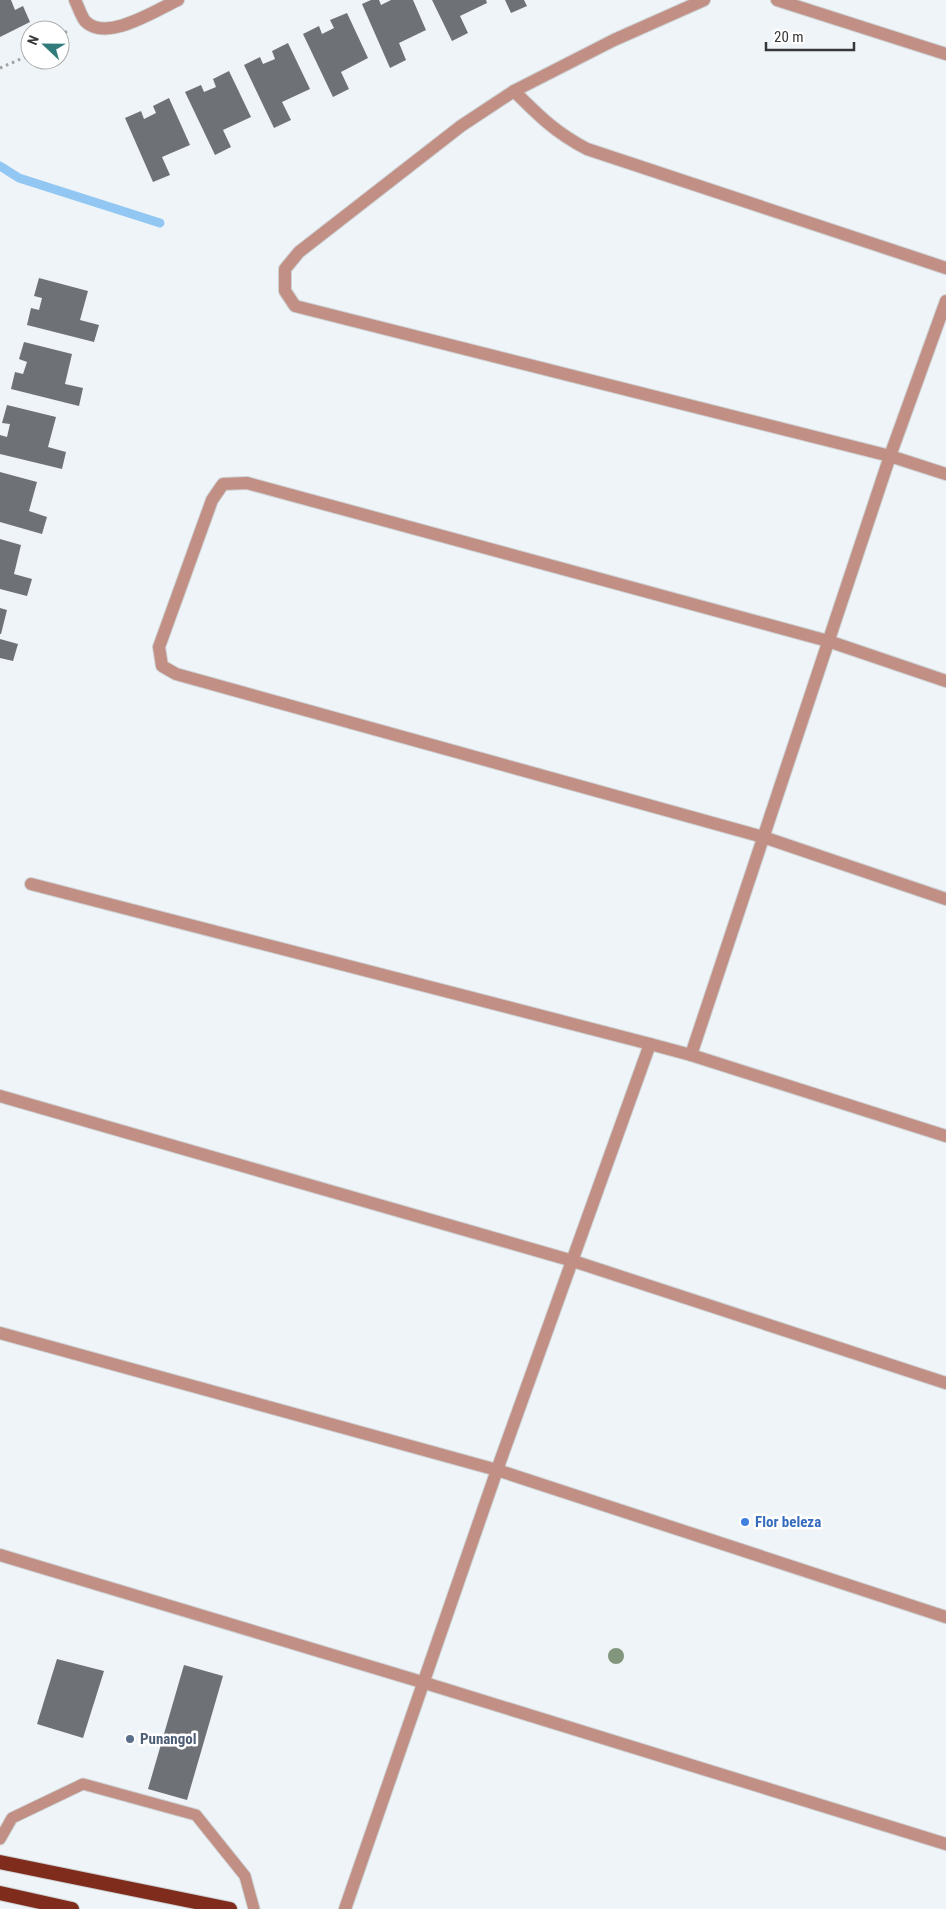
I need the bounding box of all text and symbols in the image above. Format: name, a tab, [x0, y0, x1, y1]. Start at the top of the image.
north arrow	[20, 20, 70, 70]
scale bar	[766, 20, 854, 52]
text: 20 m	[774, 28, 804, 46]
text: N	[24, 33, 42, 47]
place label: Flor beleza	[755, 1513, 821, 1531]
marker: Flor beleza	[739, 1516, 751, 1528]
place label: Punangol	[140, 1730, 197, 1748]
marker: Punangol	[124, 1733, 136, 1745]

